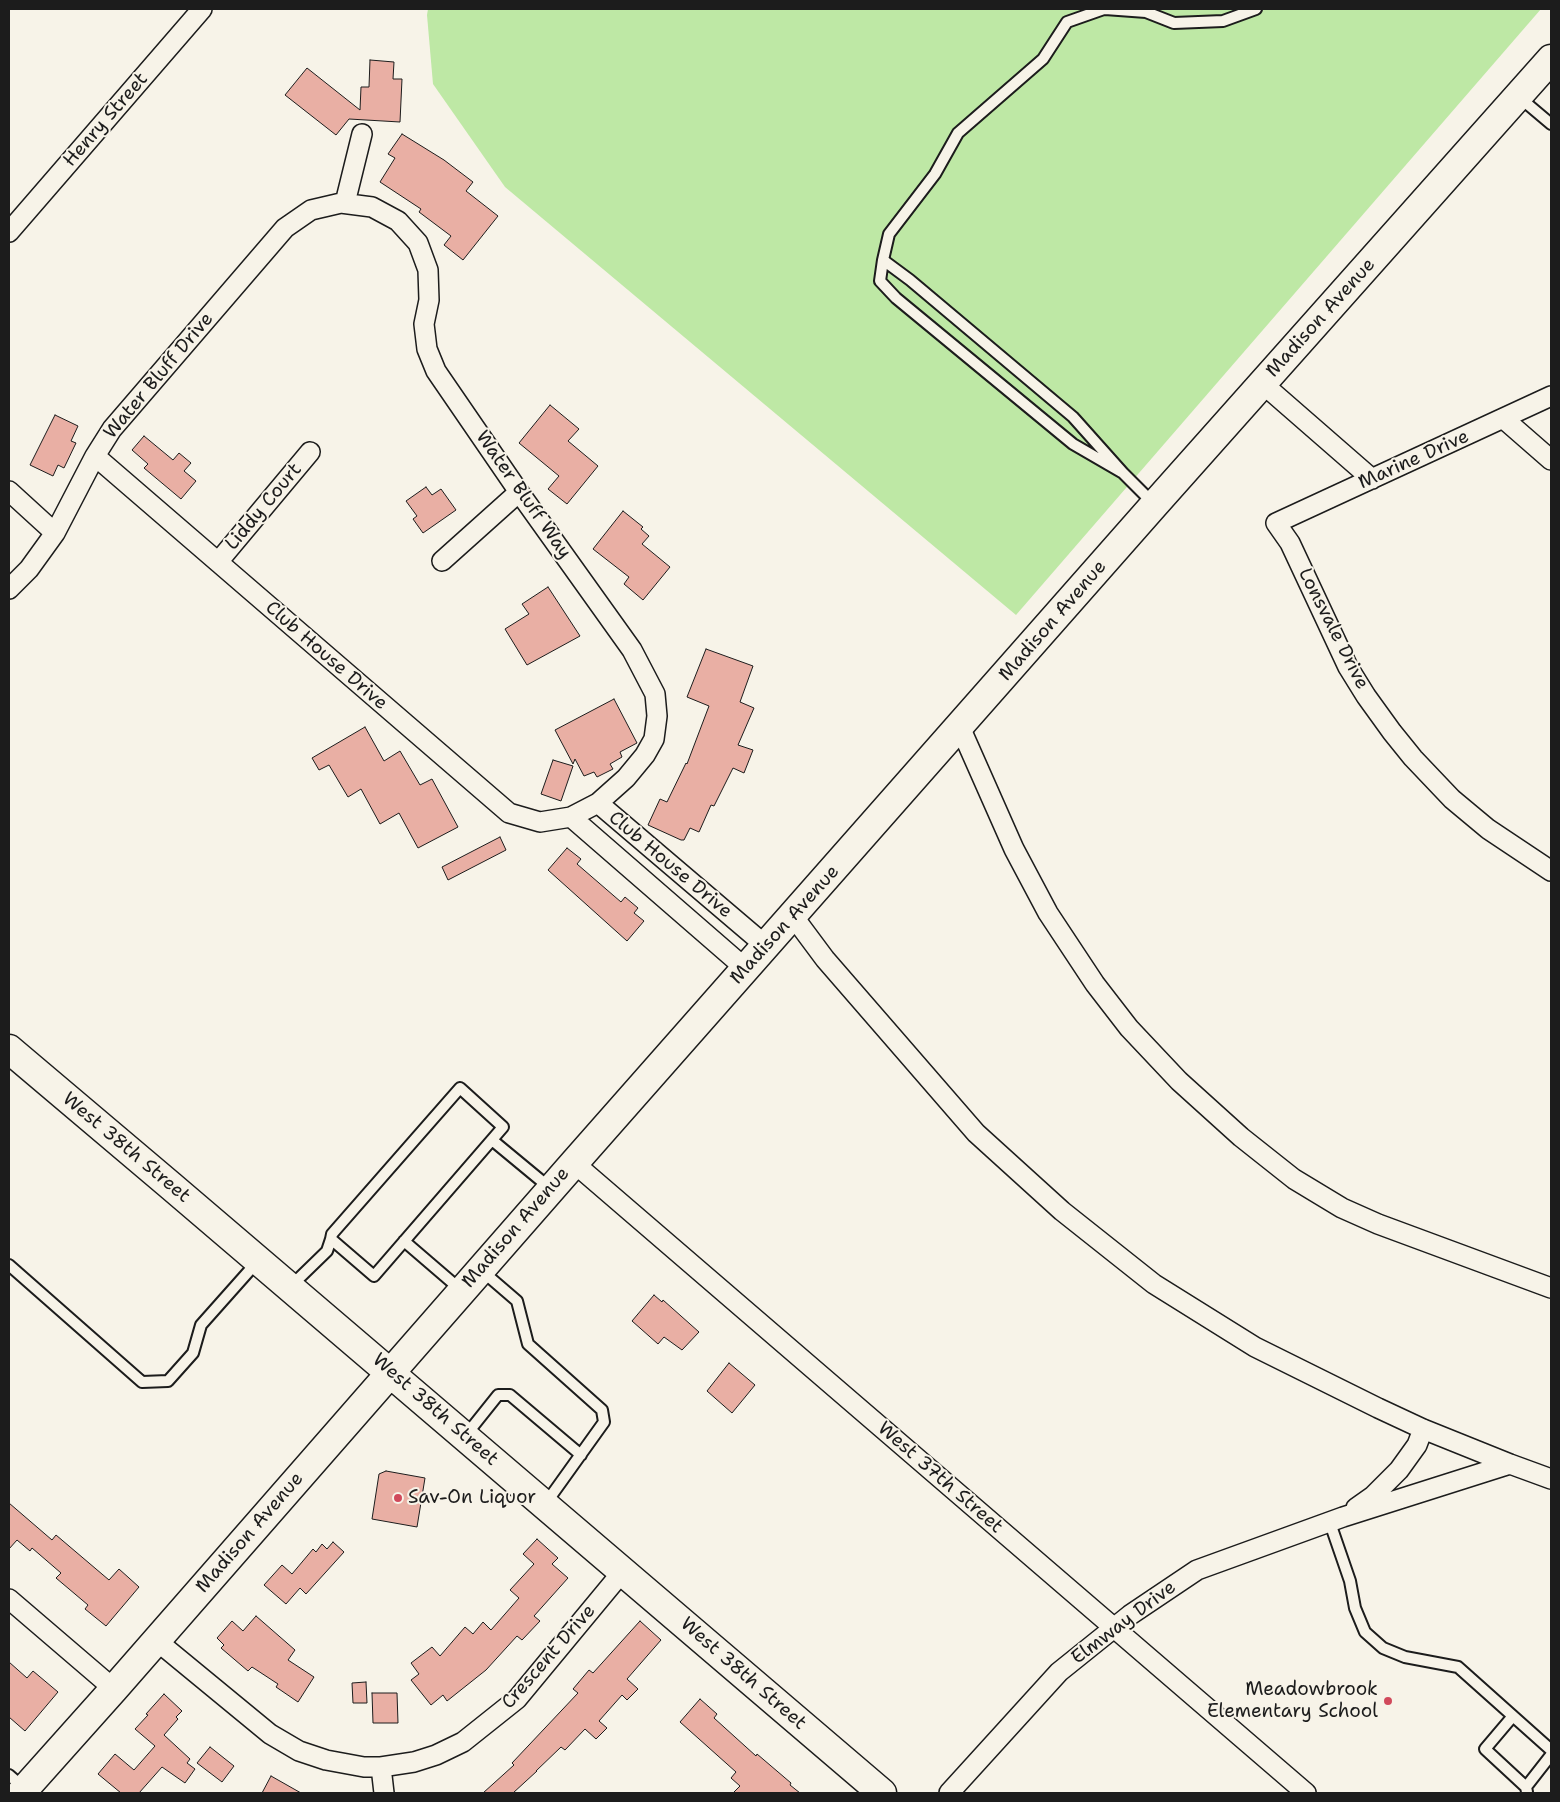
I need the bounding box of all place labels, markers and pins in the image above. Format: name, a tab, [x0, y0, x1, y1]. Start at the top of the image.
place label: Sav-On Liquor	[408, 1487, 536, 1509]
marker: Sav-On Liquor	[392, 1492, 404, 1504]
place label: Meadowbrook Elementary School	[1207, 1679, 1378, 1723]
marker: Meadowbrook Elementary School	[1382, 1695, 1394, 1707]

